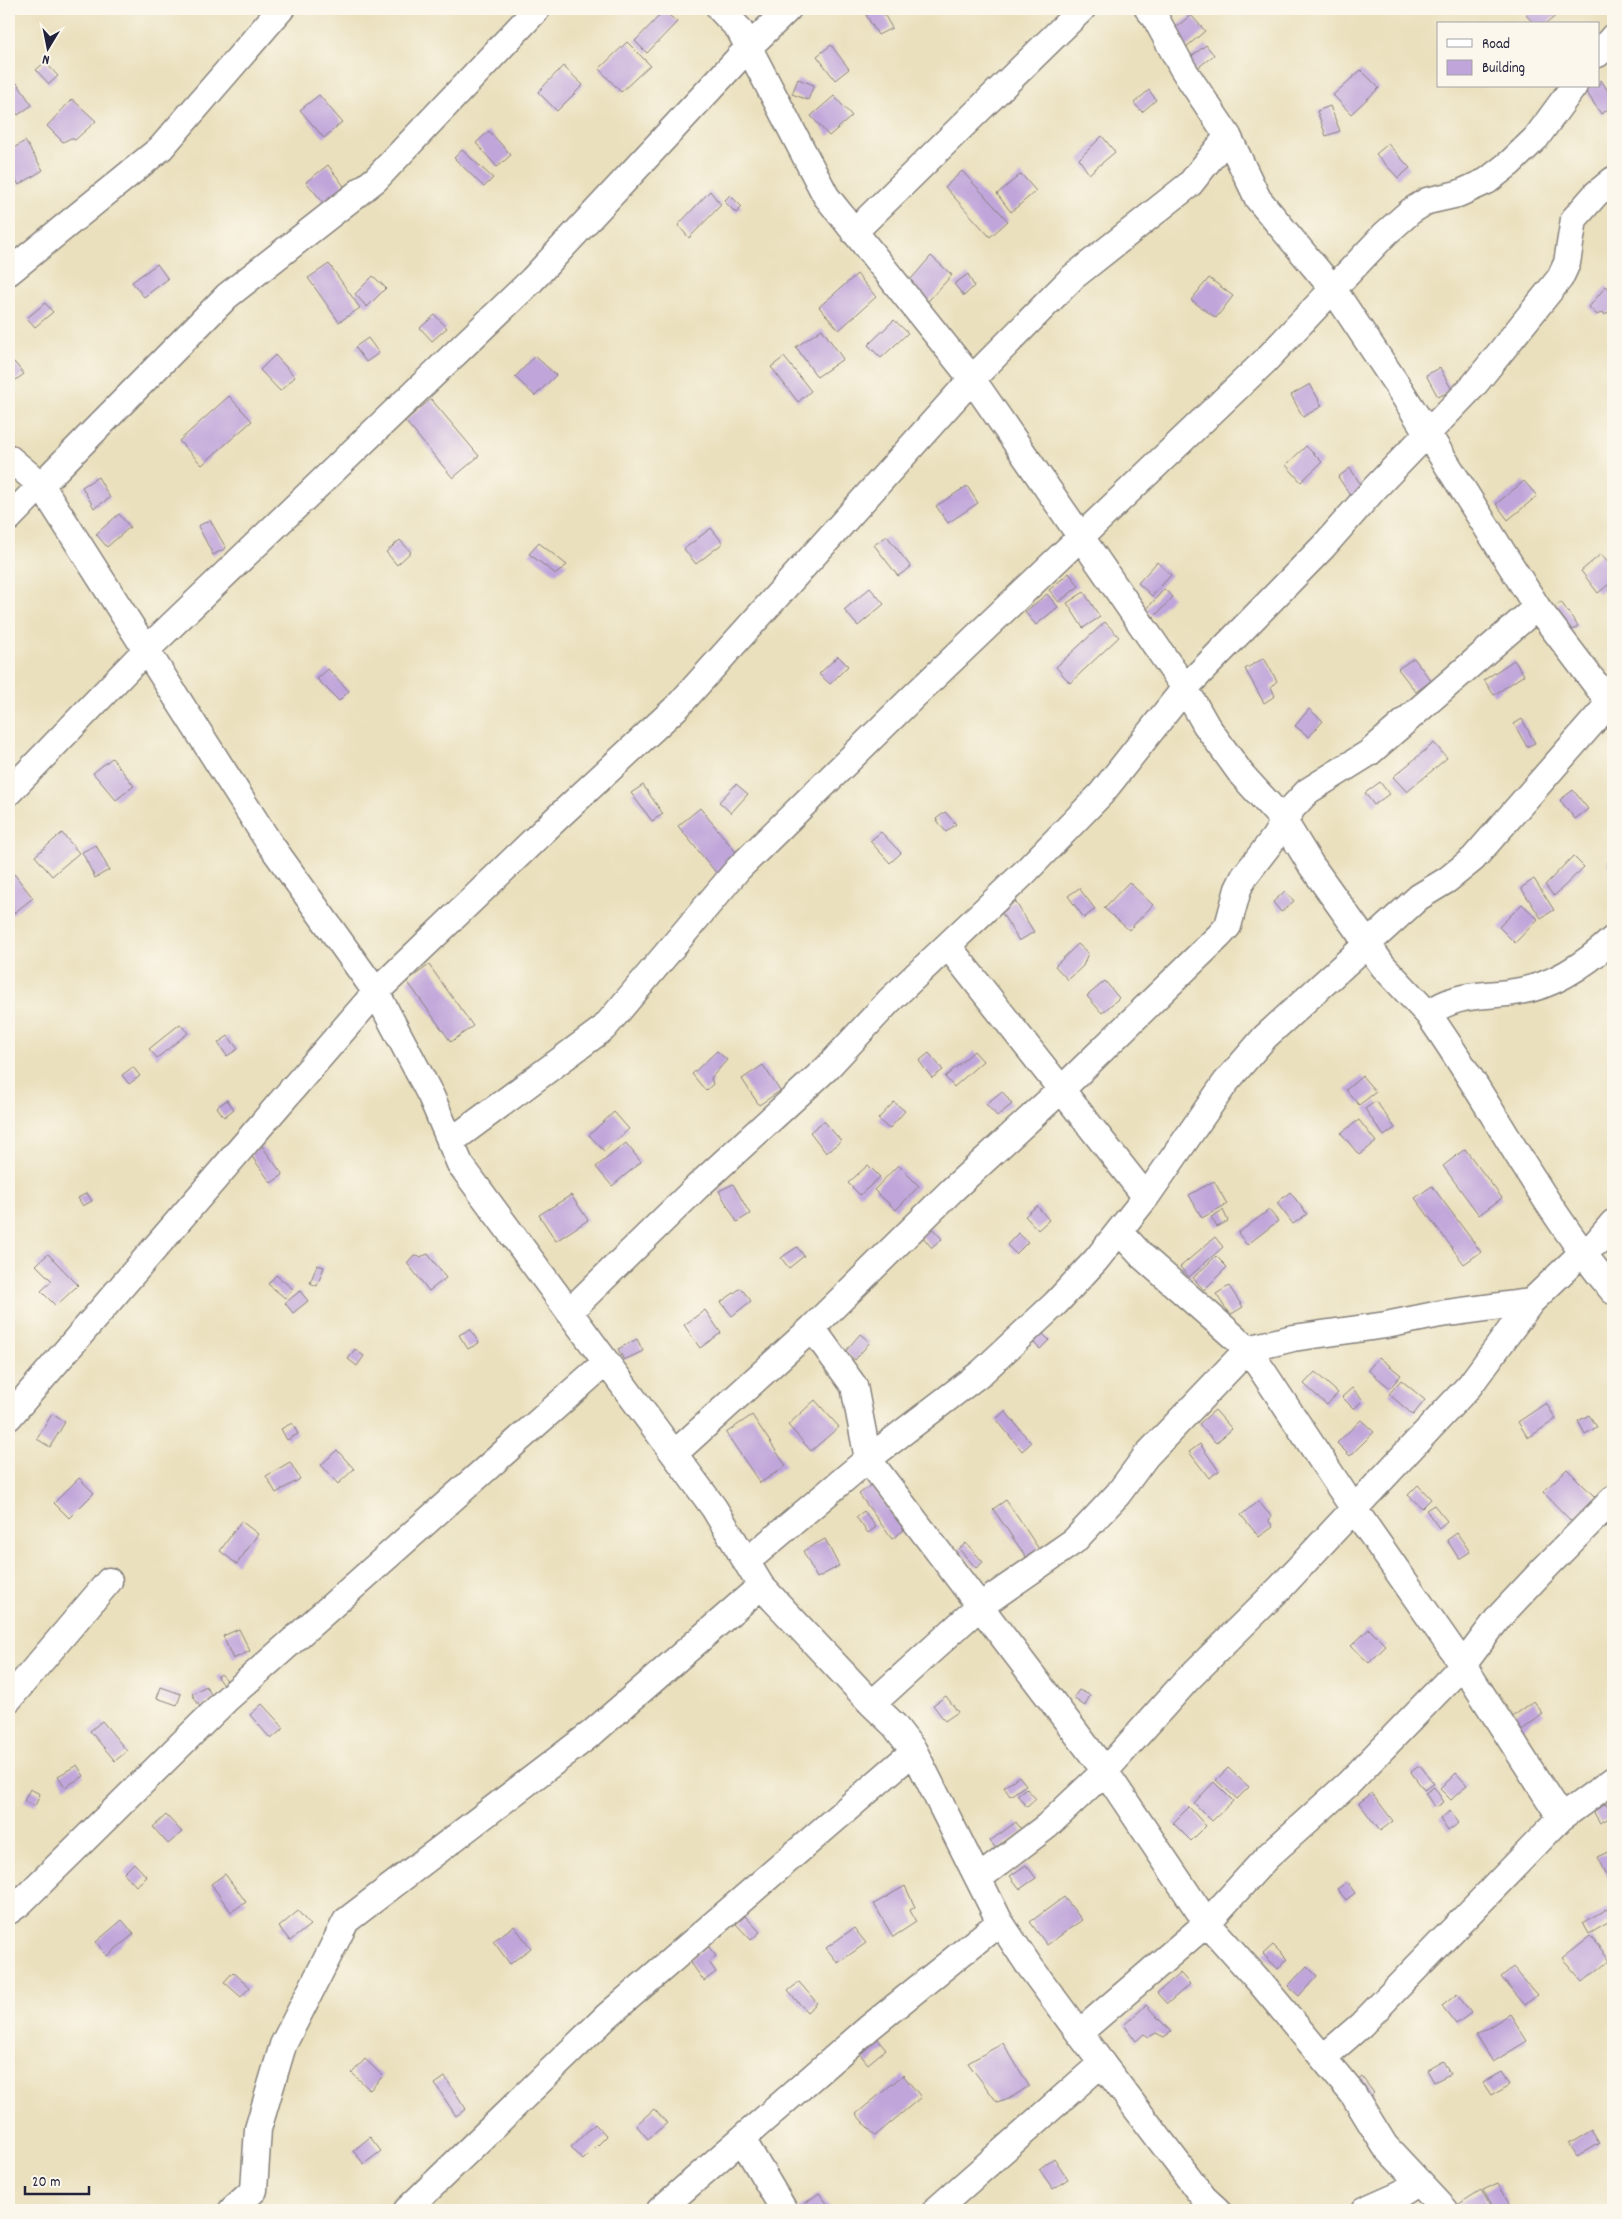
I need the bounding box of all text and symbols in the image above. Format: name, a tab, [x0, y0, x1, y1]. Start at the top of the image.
north arrow	[22, 22, 72, 72]
legend	[1437, 22, 1600, 88]
text: Road	[1482, 34, 1510, 56]
text: N	[41, 48, 51, 69]
text: Building	[1482, 58, 1525, 80]
scale bar	[25, 2164, 89, 2196]
text: 20 m	[32, 2172, 60, 2194]

